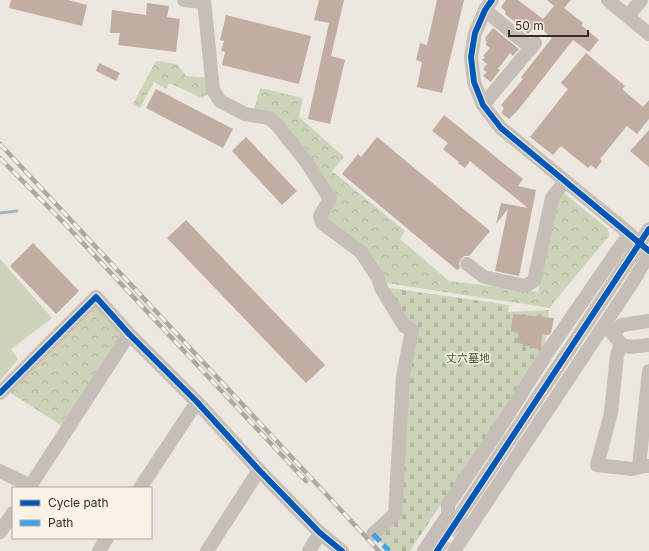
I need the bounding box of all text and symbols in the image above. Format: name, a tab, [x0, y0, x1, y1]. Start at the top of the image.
scale bar	[509, 12, 588, 38]
text: 50 m	[515, 18, 544, 33]
park label: 丈六墓地	[446, 351, 490, 365]
legend	[12, 487, 152, 539]
text: Cycle path	[48, 495, 109, 510]
text: Path	[48, 515, 73, 530]

